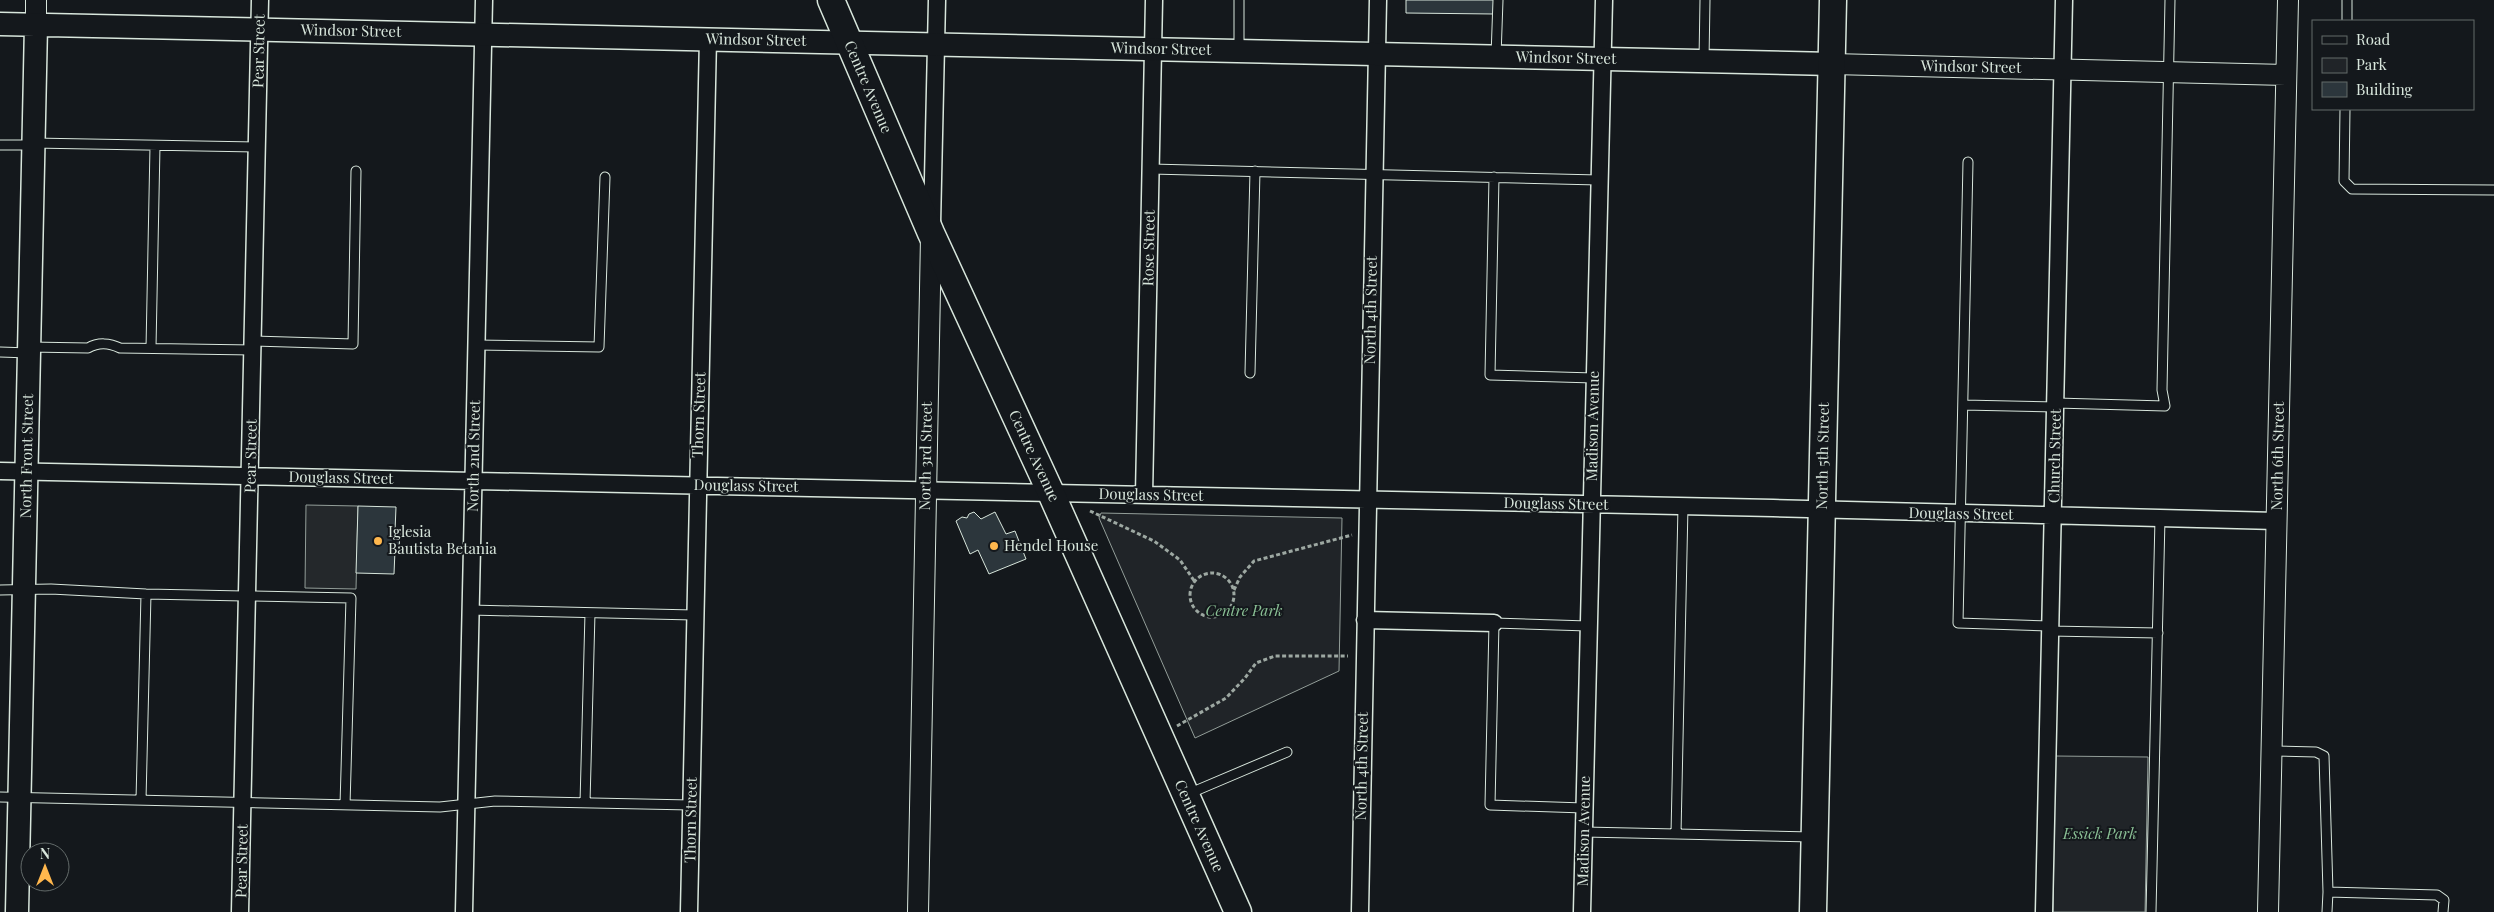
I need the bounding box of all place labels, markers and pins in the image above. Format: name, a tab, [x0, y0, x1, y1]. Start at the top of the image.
place label: Iglesia Bautista Betania	[388, 521, 497, 558]
marker: Iglesia Bautista Betania	[372, 535, 384, 547]
place label: Hendel House	[1004, 535, 1098, 555]
marker: Hendel House	[988, 540, 1000, 552]

